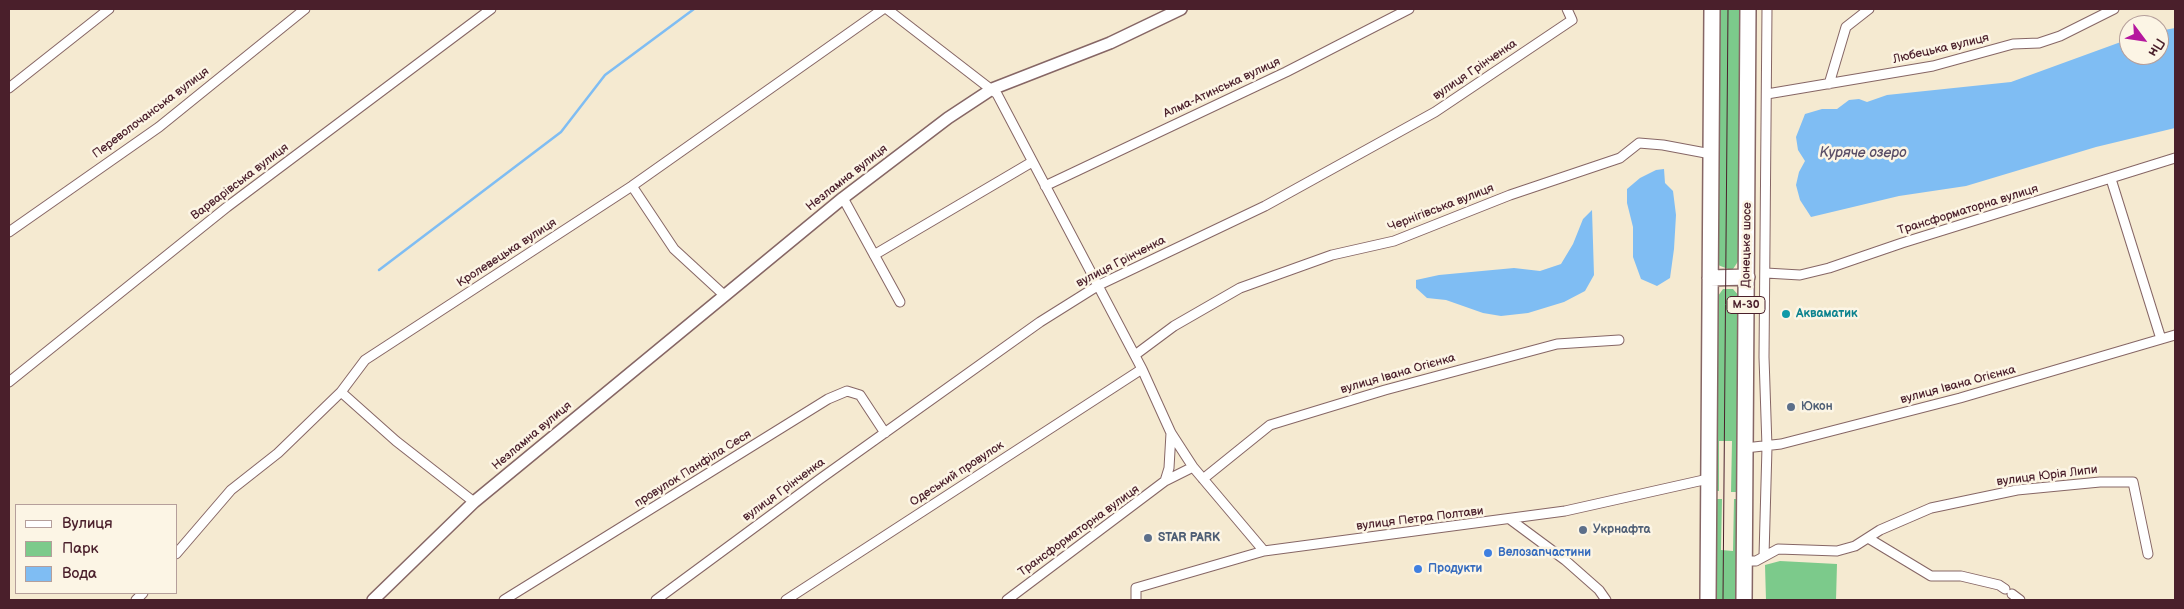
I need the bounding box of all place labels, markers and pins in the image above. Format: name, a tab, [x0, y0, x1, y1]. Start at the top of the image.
place label: Акваматик	[1796, 307, 1857, 321]
marker: Акваматик	[1780, 308, 1792, 320]
place label: Юкон	[1801, 400, 1833, 414]
marker: Юкон	[1785, 401, 1797, 413]
place label: Укрнафта	[1593, 523, 1651, 537]
marker: Укрнафта	[1577, 524, 1589, 536]
place label: STAR PARK	[1158, 531, 1220, 545]
marker: STAR PARK	[1142, 532, 1154, 544]
place label: Велозапчастини	[1498, 546, 1591, 560]
marker: Велозапчастини	[1482, 547, 1494, 559]
place label: Продукти	[1428, 562, 1482, 576]
marker: Продукти	[1412, 563, 1424, 575]

